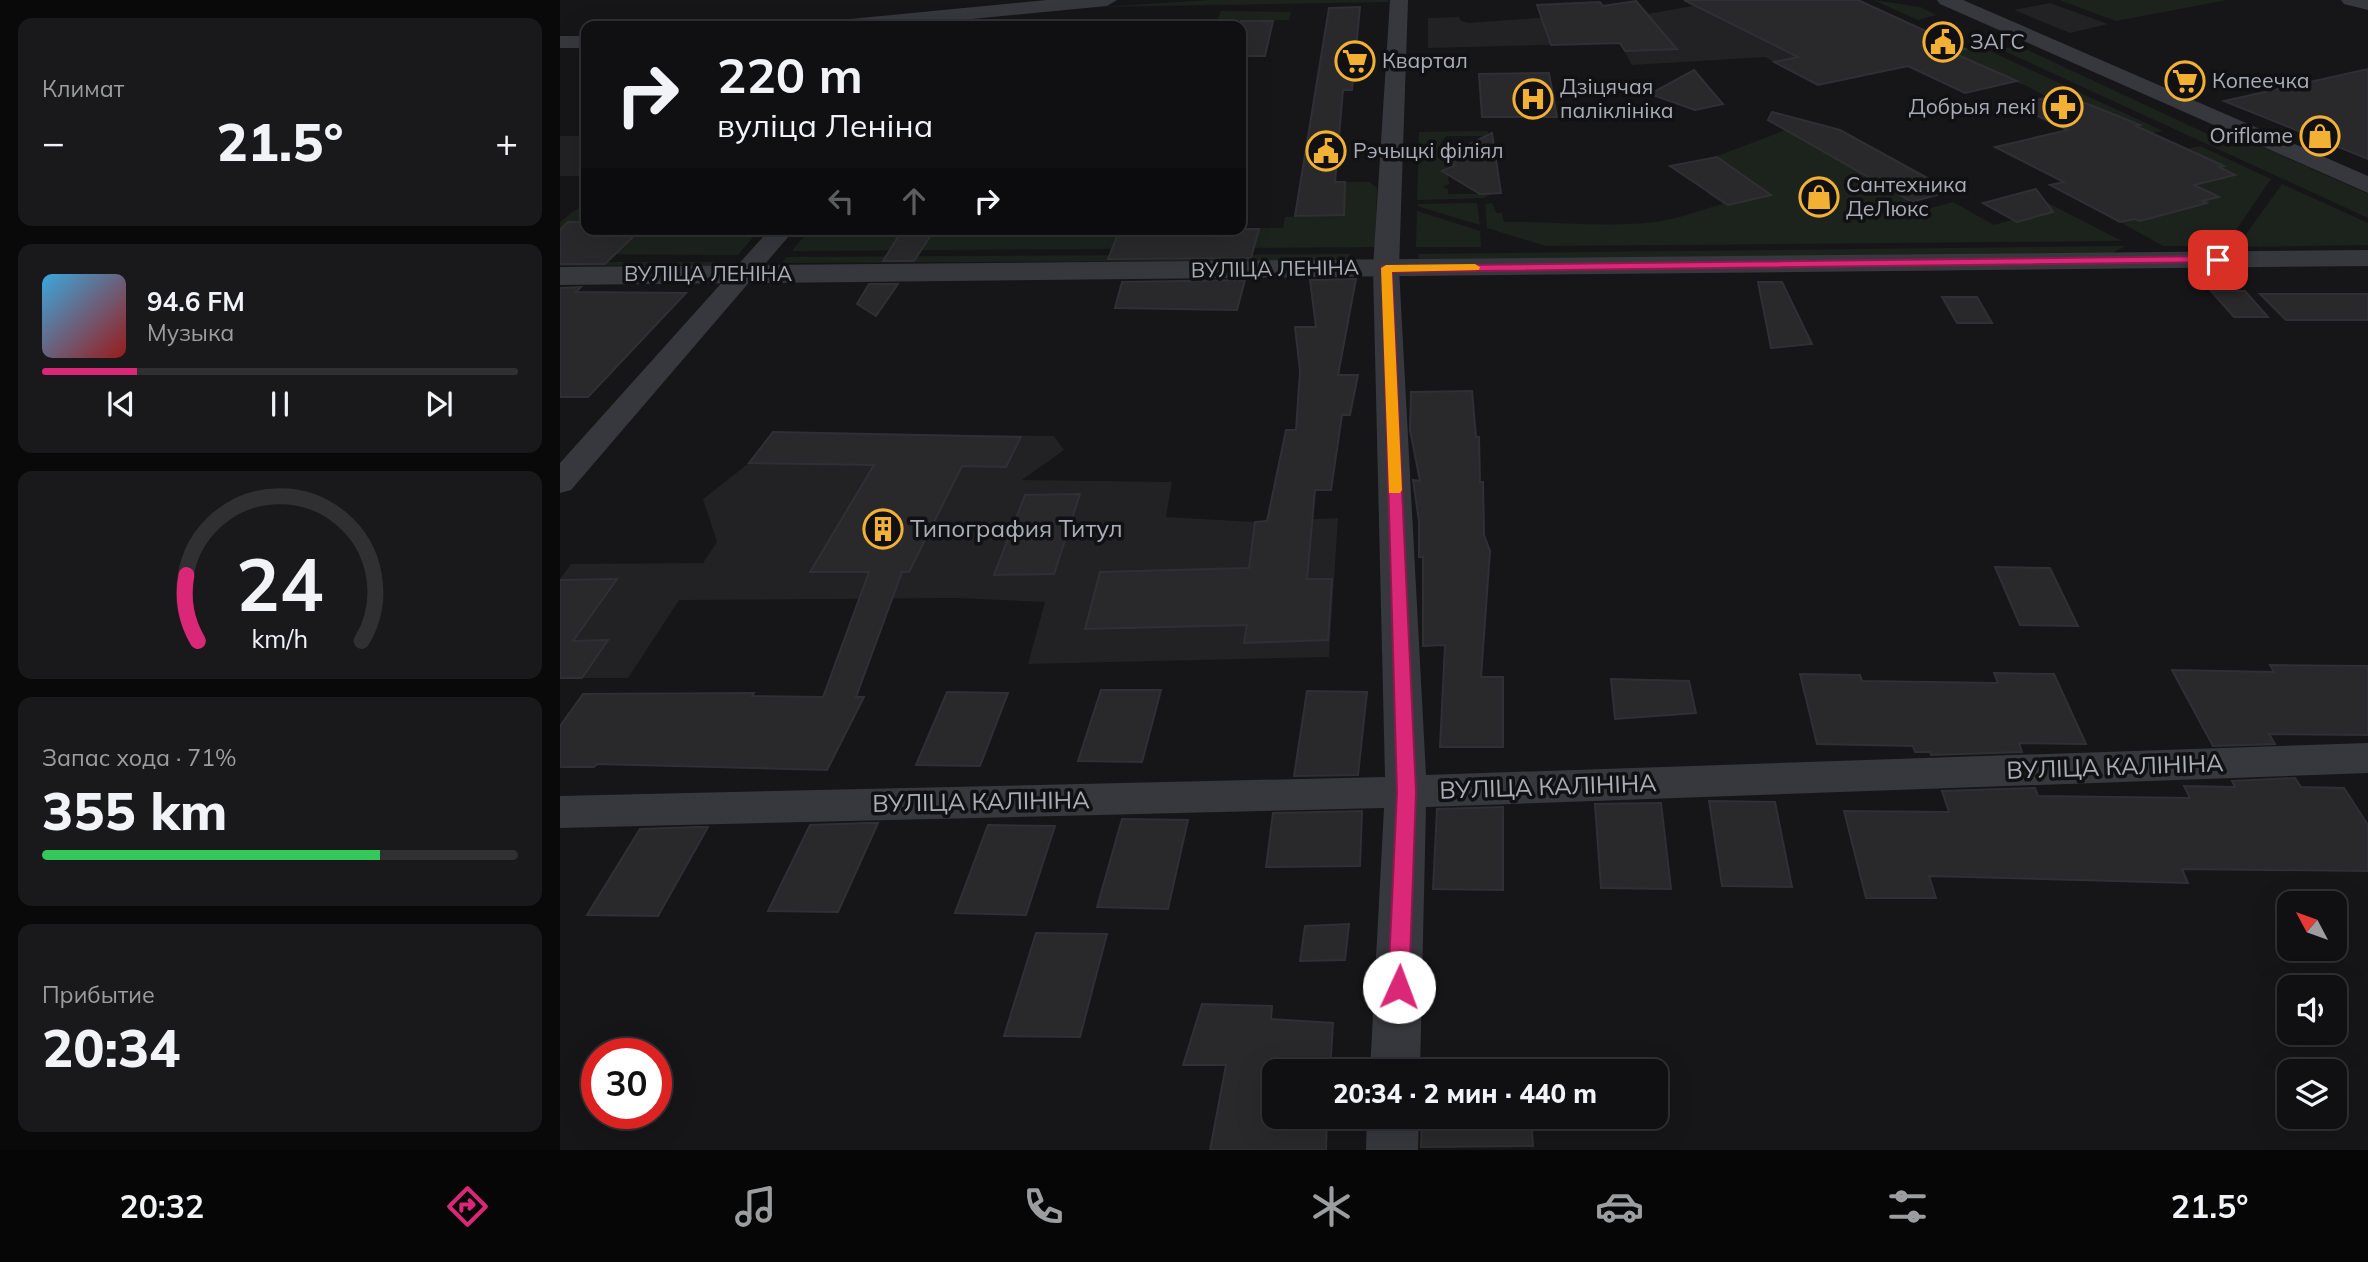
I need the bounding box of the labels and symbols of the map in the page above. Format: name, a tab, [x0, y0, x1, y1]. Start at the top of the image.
public building icon: ЗАГС	[1922, 21, 1964, 63]
place label: ЗАГС	[1970, 28, 2025, 54]
supermarket icon: Квартал	[1334, 40, 1376, 82]
place label: Квартал	[1382, 47, 1468, 73]
supermarket icon: Копеечка	[2164, 60, 2206, 102]
place label: Копеечка	[2212, 67, 2310, 93]
place label: Дзіцячая паліклініка	[1560, 73, 1674, 123]
hospital icon: Дзіцячая паліклініка	[1512, 78, 1554, 120]
pharmacy icon: Добрыя лекі	[2042, 86, 2084, 128]
place label: Добрыя лекі	[1909, 93, 2036, 119]
shop icon: Oriflame	[2299, 115, 2341, 157]
place label: Oriflame	[2210, 122, 2293, 148]
public building icon: Рэчыцкі філіял	[1305, 130, 1347, 172]
place label: Рэчыцкі філіял	[1353, 137, 1504, 163]
place label: Сантехника ДеЛюкс	[1846, 171, 1967, 221]
shop icon: Сантехника ДеЛюкс	[1798, 176, 1840, 218]
pin	[2188, 230, 2248, 290]
street label: ВУЛІЦА ЛЕНІНА	[1191, 254, 1360, 282]
street label: ВУЛІЦА ЛЕНІНА	[624, 260, 793, 286]
building icon: Типография Титул	[862, 508, 904, 550]
place label: Типография Титул	[910, 513, 1123, 543]
street label: ВУЛІЦА КАЛІНІНА	[2006, 747, 2224, 785]
street label: ВУЛІЦА КАЛІНІНА	[1439, 767, 1657, 805]
street label: ВУЛІЦА КАЛІНІНА	[872, 784, 1090, 818]
north arrow	[2277, 891, 2347, 961]
position arrow	[1362, 950, 1436, 1024]
speed limit sign: 30	[581, 1038, 672, 1129]

